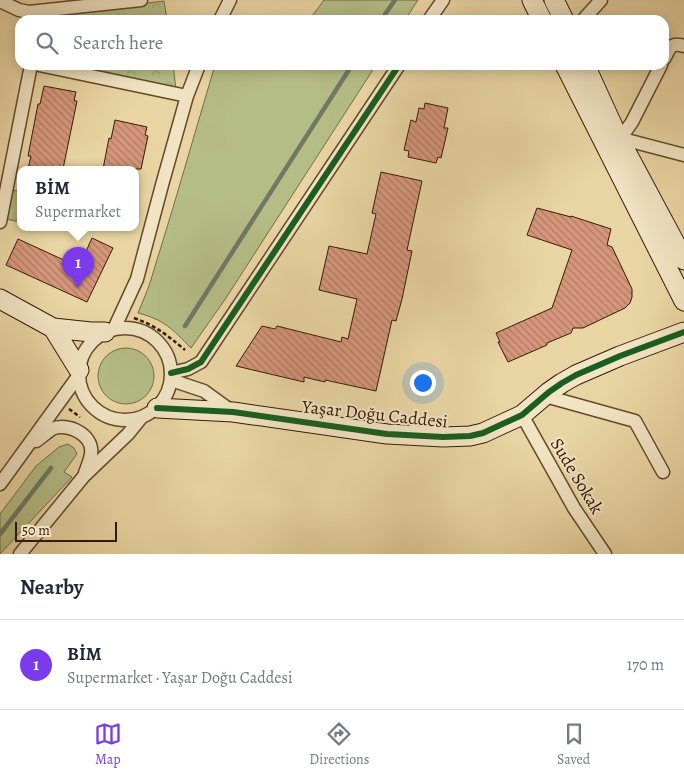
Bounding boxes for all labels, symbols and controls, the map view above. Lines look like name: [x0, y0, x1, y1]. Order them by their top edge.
search box: [15, 15, 669, 70]
icon: search: [33, 29, 61, 57]
text: Search here: [73, 30, 163, 56]
popup: [17, 166, 139, 231]
text: BİM: [35, 175, 70, 201]
text: Supermarket: [35, 201, 121, 223]
pin: 1: [62, 247, 94, 288]
your location: [410, 370, 436, 396]
street label: Yaşar Doğu Caddesi: [300, 394, 449, 434]
street label: Sude Sokak: [545, 434, 609, 518]
scale bar: [15, 519, 118, 542]
text: 50 m: [22, 521, 50, 540]
text: Nearby: [20, 573, 83, 601]
text: BİM: [67, 641, 102, 667]
text: 1: [33, 654, 39, 676]
text: 170 m: [627, 654, 664, 676]
text: Supermarket · Yaşar Doğu Caddesi: [67, 667, 292, 689]
tab: Map: [94, 720, 122, 769]
tab: Directions: [309, 720, 369, 769]
tab: Saved: [557, 720, 590, 769]

